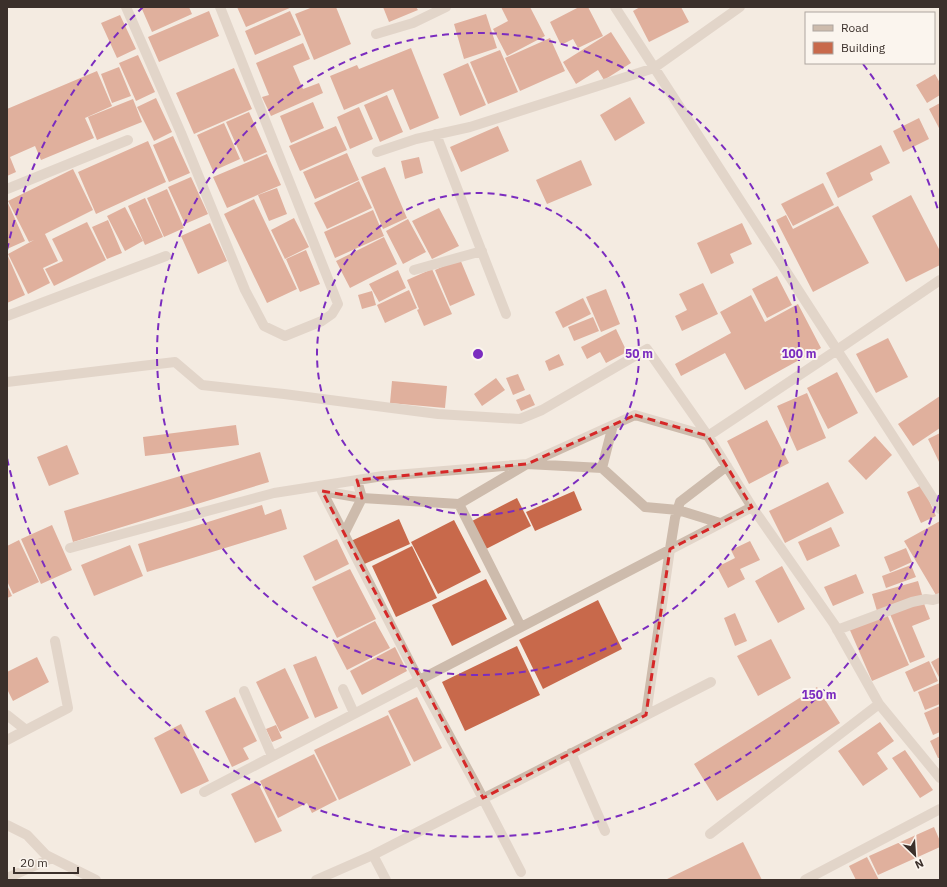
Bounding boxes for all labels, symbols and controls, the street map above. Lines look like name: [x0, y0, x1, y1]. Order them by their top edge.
legend: [805, 12, 935, 64]
text: Road: [841, 20, 869, 35]
text: Building: [841, 40, 886, 55]
text: 50 m: [625, 346, 653, 361]
text: 100 m: [781, 346, 817, 361]
centre of rings: [471, 347, 485, 361]
text: 150 m: [801, 687, 837, 702]
north arrow: [895, 835, 935, 875]
scale bar: [14, 849, 78, 875]
text: 20 m: [20, 855, 48, 870]
text: N: [913, 856, 926, 872]

